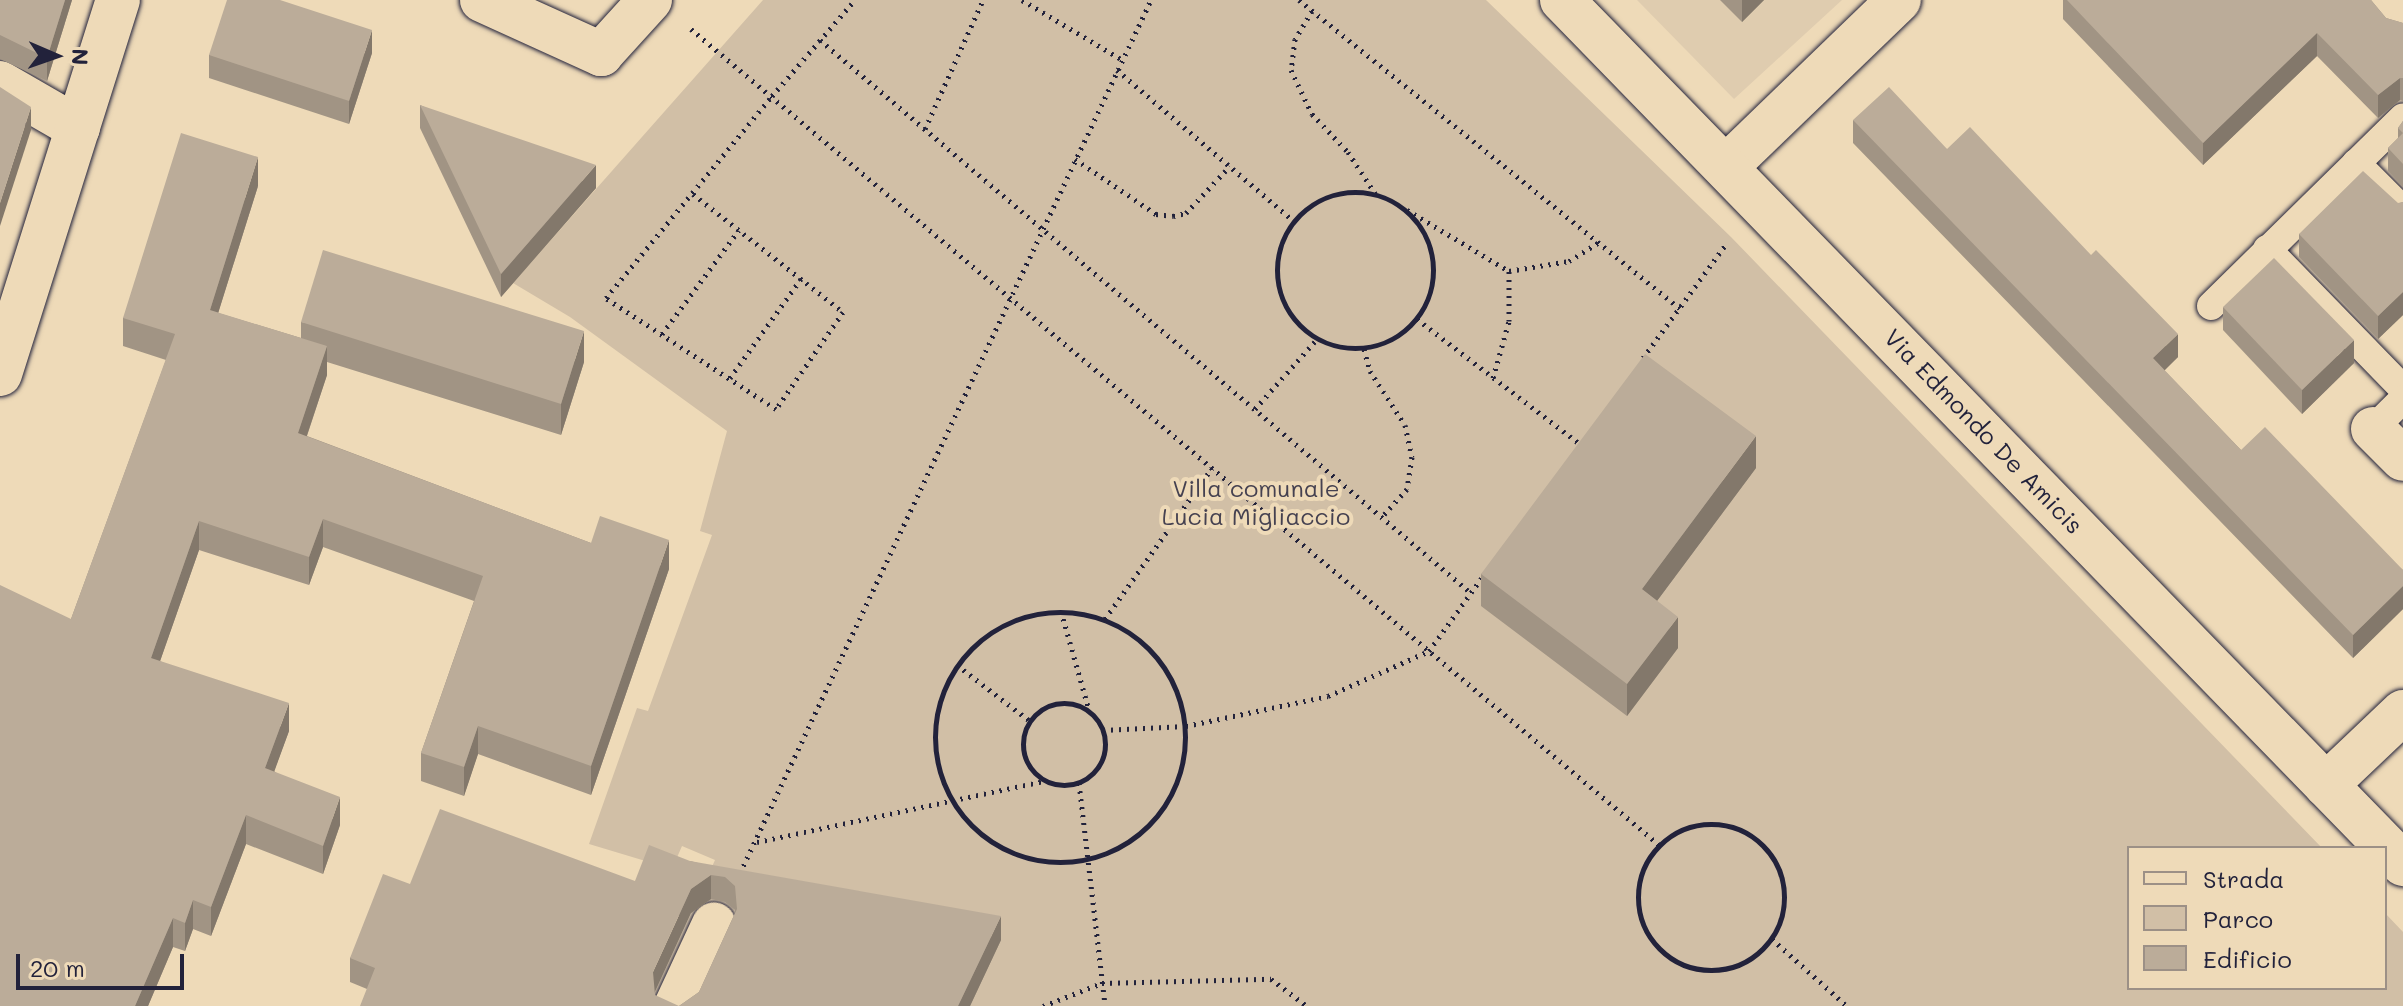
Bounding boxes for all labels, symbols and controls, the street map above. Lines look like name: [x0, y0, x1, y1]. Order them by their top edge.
north arrow: [16, 16, 96, 96]
text: N: [66, 48, 95, 66]
street label: Via Edmondo De Amicis: [1879, 323, 2089, 539]
park label: Villa comunale Lucia Migliaccio: [1162, 474, 1350, 530]
legend: [2127, 846, 2387, 990]
text: Strada: [2203, 863, 2284, 894]
text: Parco: [2203, 903, 2273, 934]
scale bar: [20, 938, 188, 988]
text: Edificio: [2203, 943, 2292, 974]
text: 20 m: [30, 952, 85, 983]

